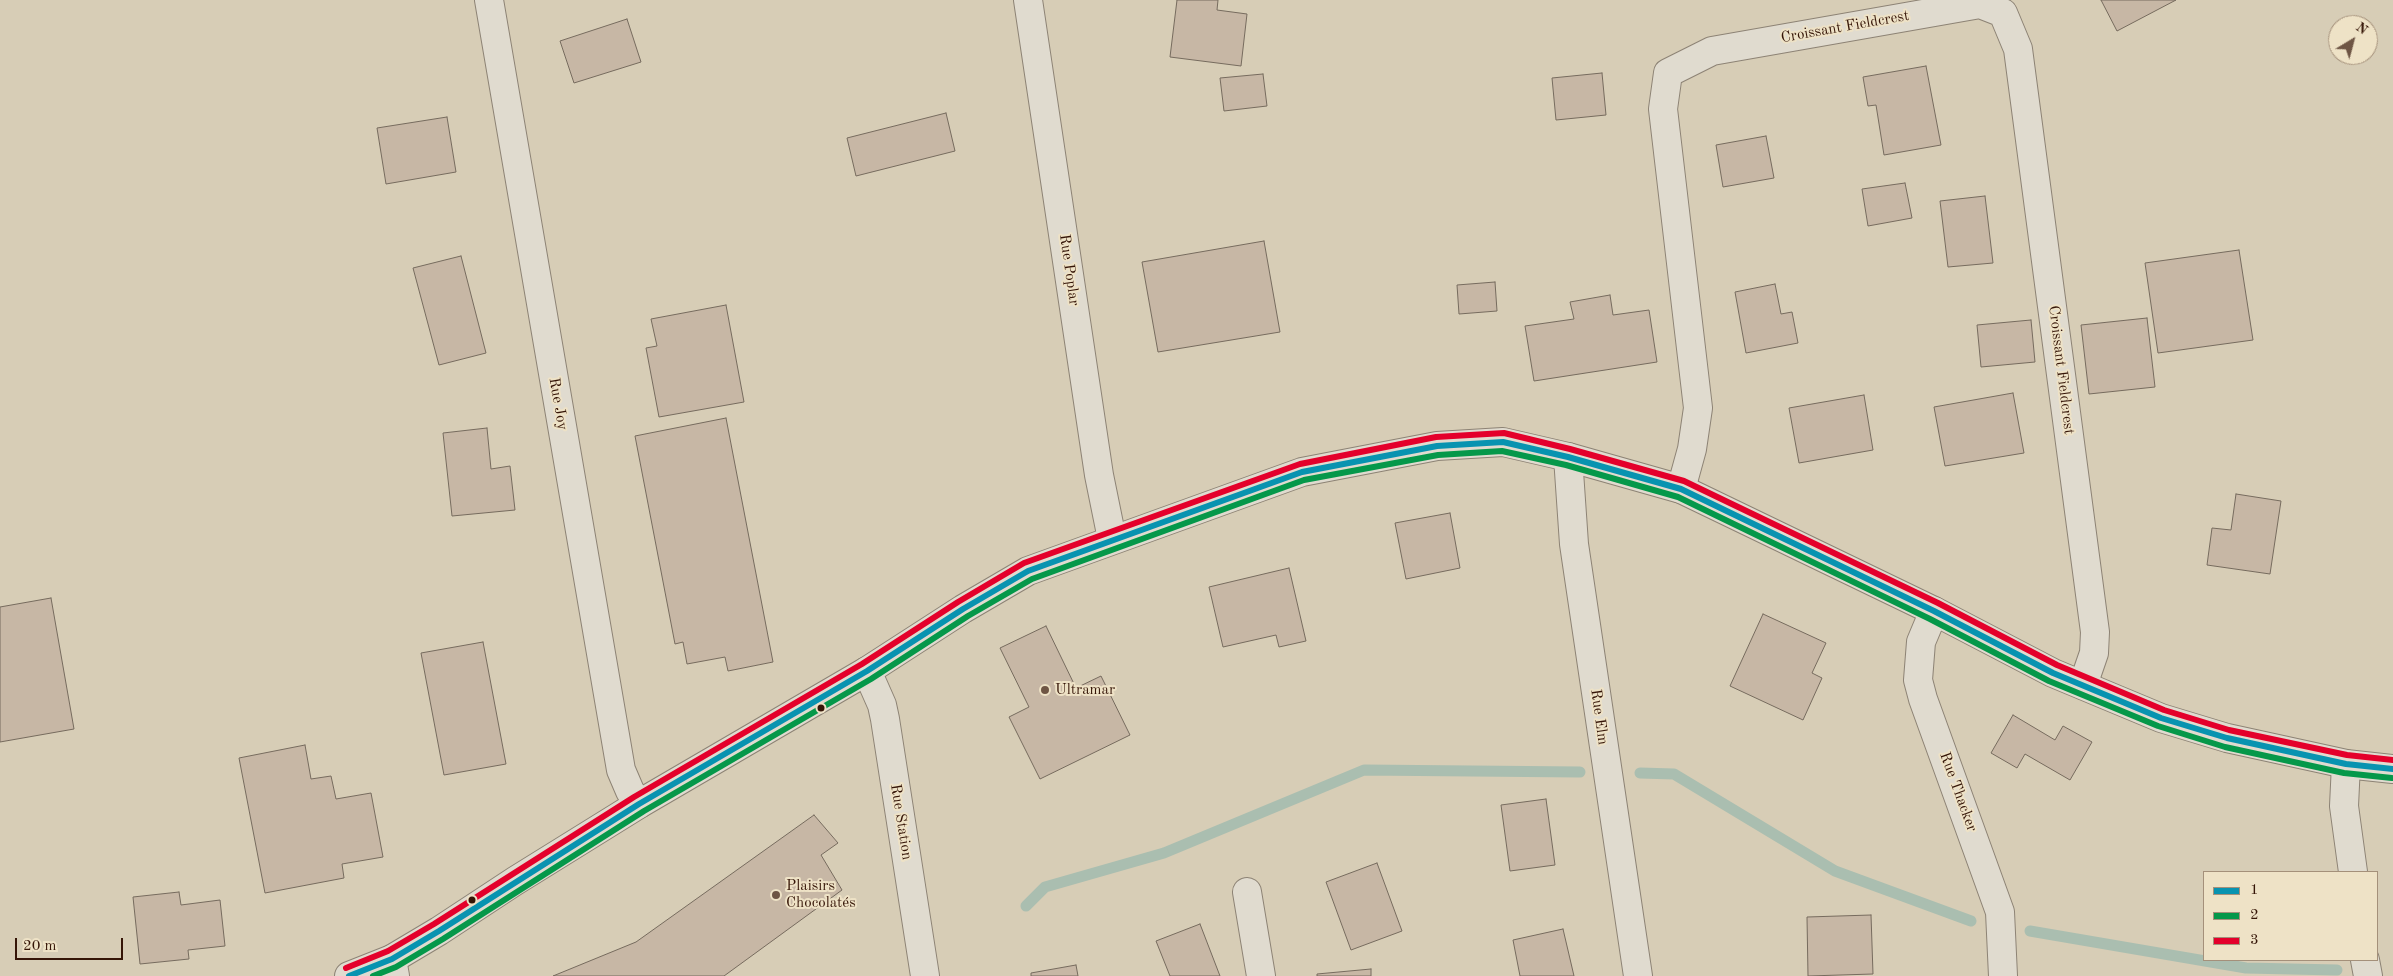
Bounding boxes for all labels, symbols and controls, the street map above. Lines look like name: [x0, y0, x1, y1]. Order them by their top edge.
street label: Croissant Fieldcrest: [1779, 7, 1911, 47]
north arrow: [2328, 15, 2378, 65]
text: N: [2353, 20, 2370, 38]
street label: Rue Poplar: [1055, 233, 1083, 307]
street label: Croissant Fieldcrest: [2044, 304, 2078, 436]
street label: Rue Joy: [545, 376, 571, 432]
place label: Ultramar: [1055, 681, 1115, 699]
marker: Ultramar: [1039, 684, 1051, 696]
street label: Rue Elm: [1586, 688, 1612, 746]
unlabelled marker: [816, 703, 826, 713]
street label: Rue Thacker: [1935, 750, 1981, 834]
street label: Rue Station: [886, 783, 916, 861]
legend: [2203, 871, 2378, 961]
place label: Plaisirs Chocolatés: [786, 877, 856, 912]
text: 1: [2250, 883, 2259, 898]
marker: Plaisirs Chocolatés: [770, 889, 782, 901]
unlabelled marker: [467, 895, 477, 905]
text: 2: [2250, 908, 2259, 923]
scale bar: [18, 928, 125, 960]
text: 3: [2250, 933, 2259, 948]
text: 20 m: [23, 939, 57, 954]

